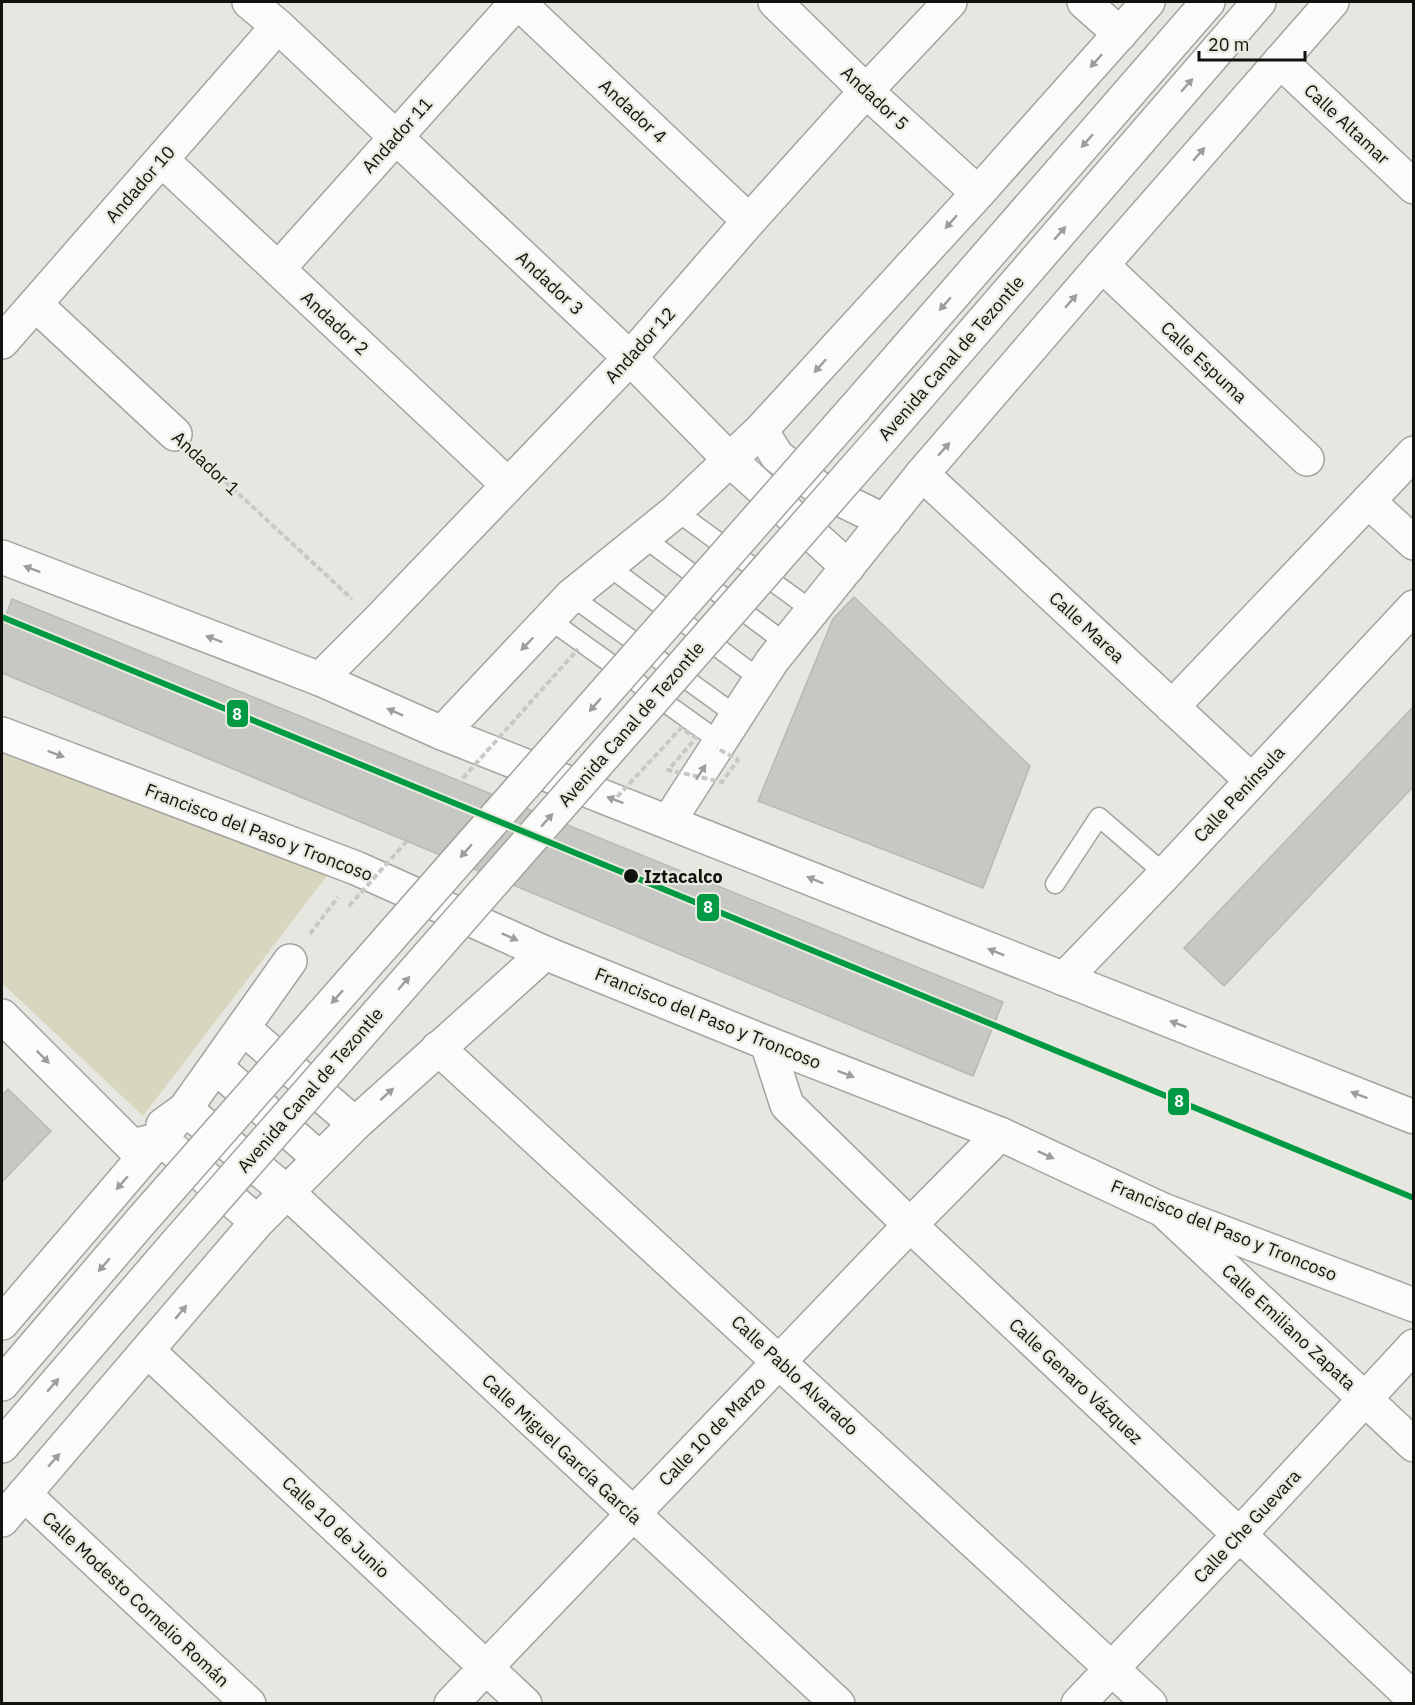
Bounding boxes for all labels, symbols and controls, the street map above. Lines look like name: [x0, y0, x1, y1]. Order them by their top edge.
scale bar: [1199, 24, 1306, 62]
text: 20 m: [1208, 33, 1250, 56]
one-way arrow: [1090, 53, 1103, 68]
street label: Andador 5: [836, 61, 914, 135]
street label: Andador 4: [594, 74, 672, 148]
one-way arrow: [1180, 78, 1193, 93]
street label: Calle Altamar: [1299, 78, 1395, 170]
street label: Andador 11: [357, 92, 437, 178]
one-way arrow: [1081, 133, 1094, 148]
street label: Andador 10: [100, 141, 180, 227]
one-way arrow: [1192, 147, 1205, 162]
one-way arrow: [945, 214, 958, 229]
one-way arrow: [1053, 225, 1066, 241]
street label: Andador 3: [511, 246, 589, 320]
street label: Avenida Canal de Tezontle: [873, 271, 1029, 445]
street label: Andador 2: [296, 286, 374, 360]
one-way arrow: [1064, 294, 1077, 309]
one-way arrow: [939, 296, 952, 311]
street label: Andador 12: [600, 302, 680, 388]
street label: Calle Espuma: [1156, 316, 1252, 408]
one-way arrow: [813, 358, 827, 373]
street label: Andador 1: [167, 426, 245, 500]
one-way arrow: [937, 442, 950, 457]
one-way arrow: [23, 564, 41, 573]
street label: Calle Marea: [1044, 586, 1130, 668]
one-way arrow: [205, 633, 223, 643]
one-way arrow: [520, 637, 534, 651]
street label: Avenida Canal de Tezontle: [553, 637, 709, 811]
one-way arrow: [588, 697, 602, 712]
line badge: 8: [226, 699, 249, 728]
text: 8: [232, 704, 242, 724]
one-way arrow: [385, 707, 403, 717]
street label: Calle Península: [1188, 741, 1290, 847]
one-way arrow: [47, 750, 65, 760]
one-way arrow: [695, 764, 706, 780]
street label: Francisco del Paso y Troncoso: [142, 778, 376, 886]
one-way arrow: [605, 795, 623, 805]
one-way arrow: [540, 813, 553, 828]
one-way arrow: [460, 843, 473, 858]
place label: Iztacalco: [644, 865, 723, 888]
marker: Iztacalco: [622, 867, 640, 885]
one-way arrow: [806, 875, 824, 884]
line badge: 8: [696, 893, 720, 922]
text: 8: [703, 897, 713, 917]
one-way arrow: [501, 932, 519, 942]
one-way arrow: [987, 947, 1005, 957]
street label: Francisco del Paso y Troncoso: [592, 962, 824, 1074]
one-way arrow: [397, 975, 411, 990]
one-way arrow: [330, 990, 344, 1005]
street label: Avenida Canal de Tezontle: [232, 1003, 388, 1177]
one-way arrow: [1168, 1019, 1186, 1029]
one-way arrow: [36, 1050, 50, 1065]
one-way arrow: [837, 1070, 855, 1079]
line badge: 8: [1167, 1087, 1190, 1116]
one-way arrow: [379, 1088, 394, 1101]
one-way arrow: [1350, 1090, 1368, 1099]
text: 8: [1174, 1091, 1184, 1111]
one-way arrow: [1037, 1151, 1054, 1160]
street label: Francisco del Paso y Troncoso: [1108, 1174, 1340, 1286]
one-way arrow: [115, 1176, 129, 1191]
one-way arrow: [97, 1257, 110, 1273]
street label: Calle Emiliano Zapata: [1217, 1259, 1361, 1395]
one-way arrow: [174, 1305, 187, 1320]
street label: Calle Pablo Alvarado: [727, 1310, 863, 1440]
street label: Calle Genaro Vázquez: [1004, 1313, 1148, 1449]
street label: Calle Miguel García García: [477, 1369, 647, 1529]
street label: Calle 10 de Marzo: [654, 1371, 770, 1491]
one-way arrow: [47, 1377, 60, 1393]
one-way arrow: [47, 1453, 60, 1468]
street label: Calle Che Guevara: [1188, 1464, 1306, 1588]
street label: Calle 10 de Junio: [277, 1471, 395, 1583]
street label: Calle Modesto Cornelio Román: [38, 1506, 234, 1692]

